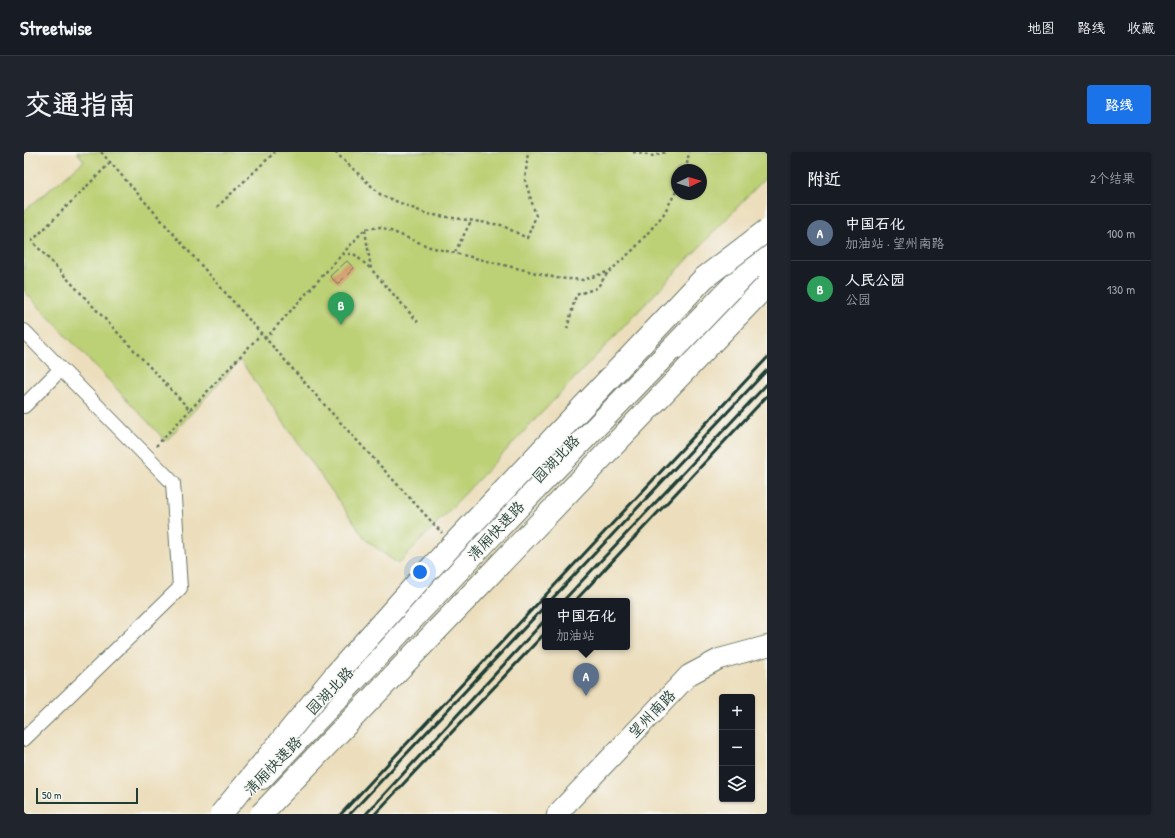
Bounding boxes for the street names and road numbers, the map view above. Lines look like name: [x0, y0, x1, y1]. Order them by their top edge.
street label: 园湖北路: [527, 430, 584, 488]
street label: 清厢快速路: [462, 496, 529, 565]
street label: 园湖北路: [301, 662, 358, 720]
street label: 望州南路: [623, 685, 680, 743]
street label: 清厢快速路: [239, 731, 306, 800]

